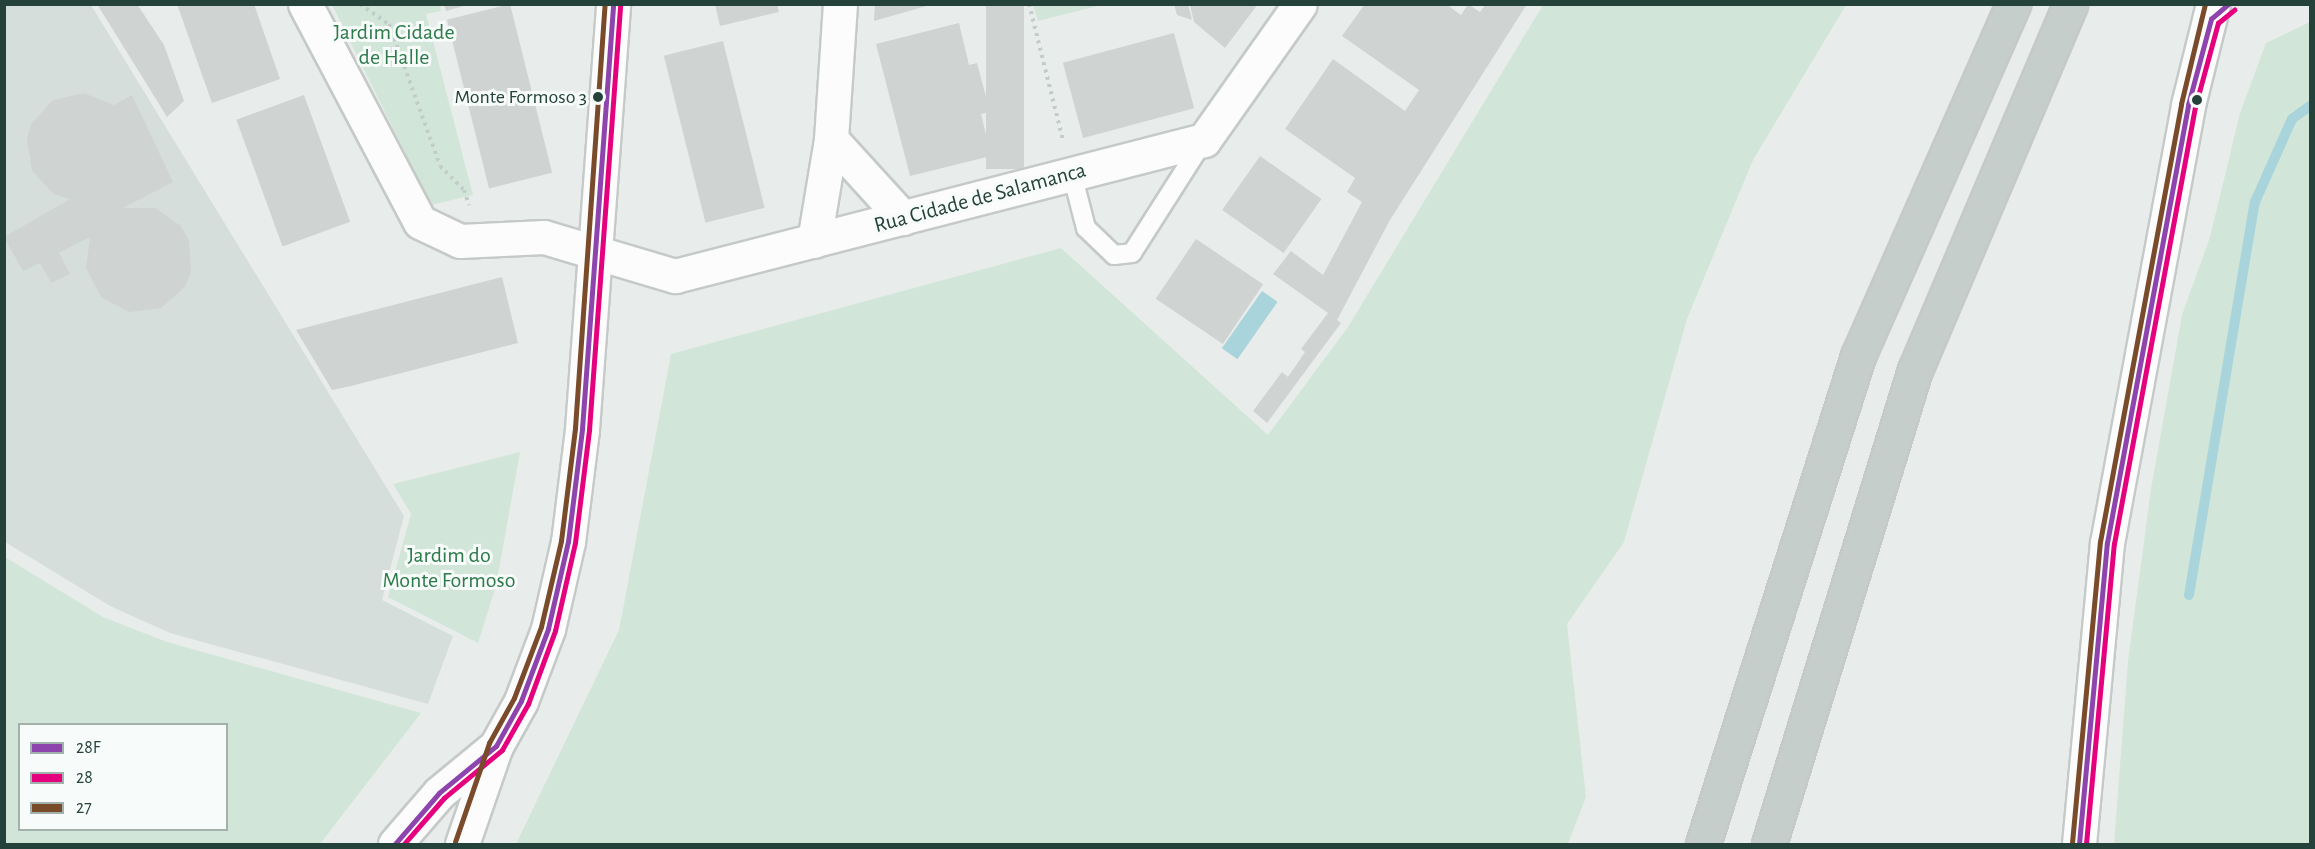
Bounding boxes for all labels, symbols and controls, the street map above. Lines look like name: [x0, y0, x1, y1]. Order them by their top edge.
park label: Jardim Cidade de Halle: [333, 19, 455, 70]
place label: Monte Formoso 3: [454, 85, 587, 109]
marker: Monte Formoso 3: [592, 91, 604, 103]
unlabelled marker: [2191, 94, 2203, 106]
street label: Rua Cidade de Salamanca: [871, 157, 1089, 239]
park label: Jardim do Monte Formoso: [382, 542, 516, 594]
legend: [18, 723, 228, 831]
text: 28F: [76, 739, 101, 757]
text: 28: [76, 769, 93, 787]
text: 27: [76, 799, 92, 817]

